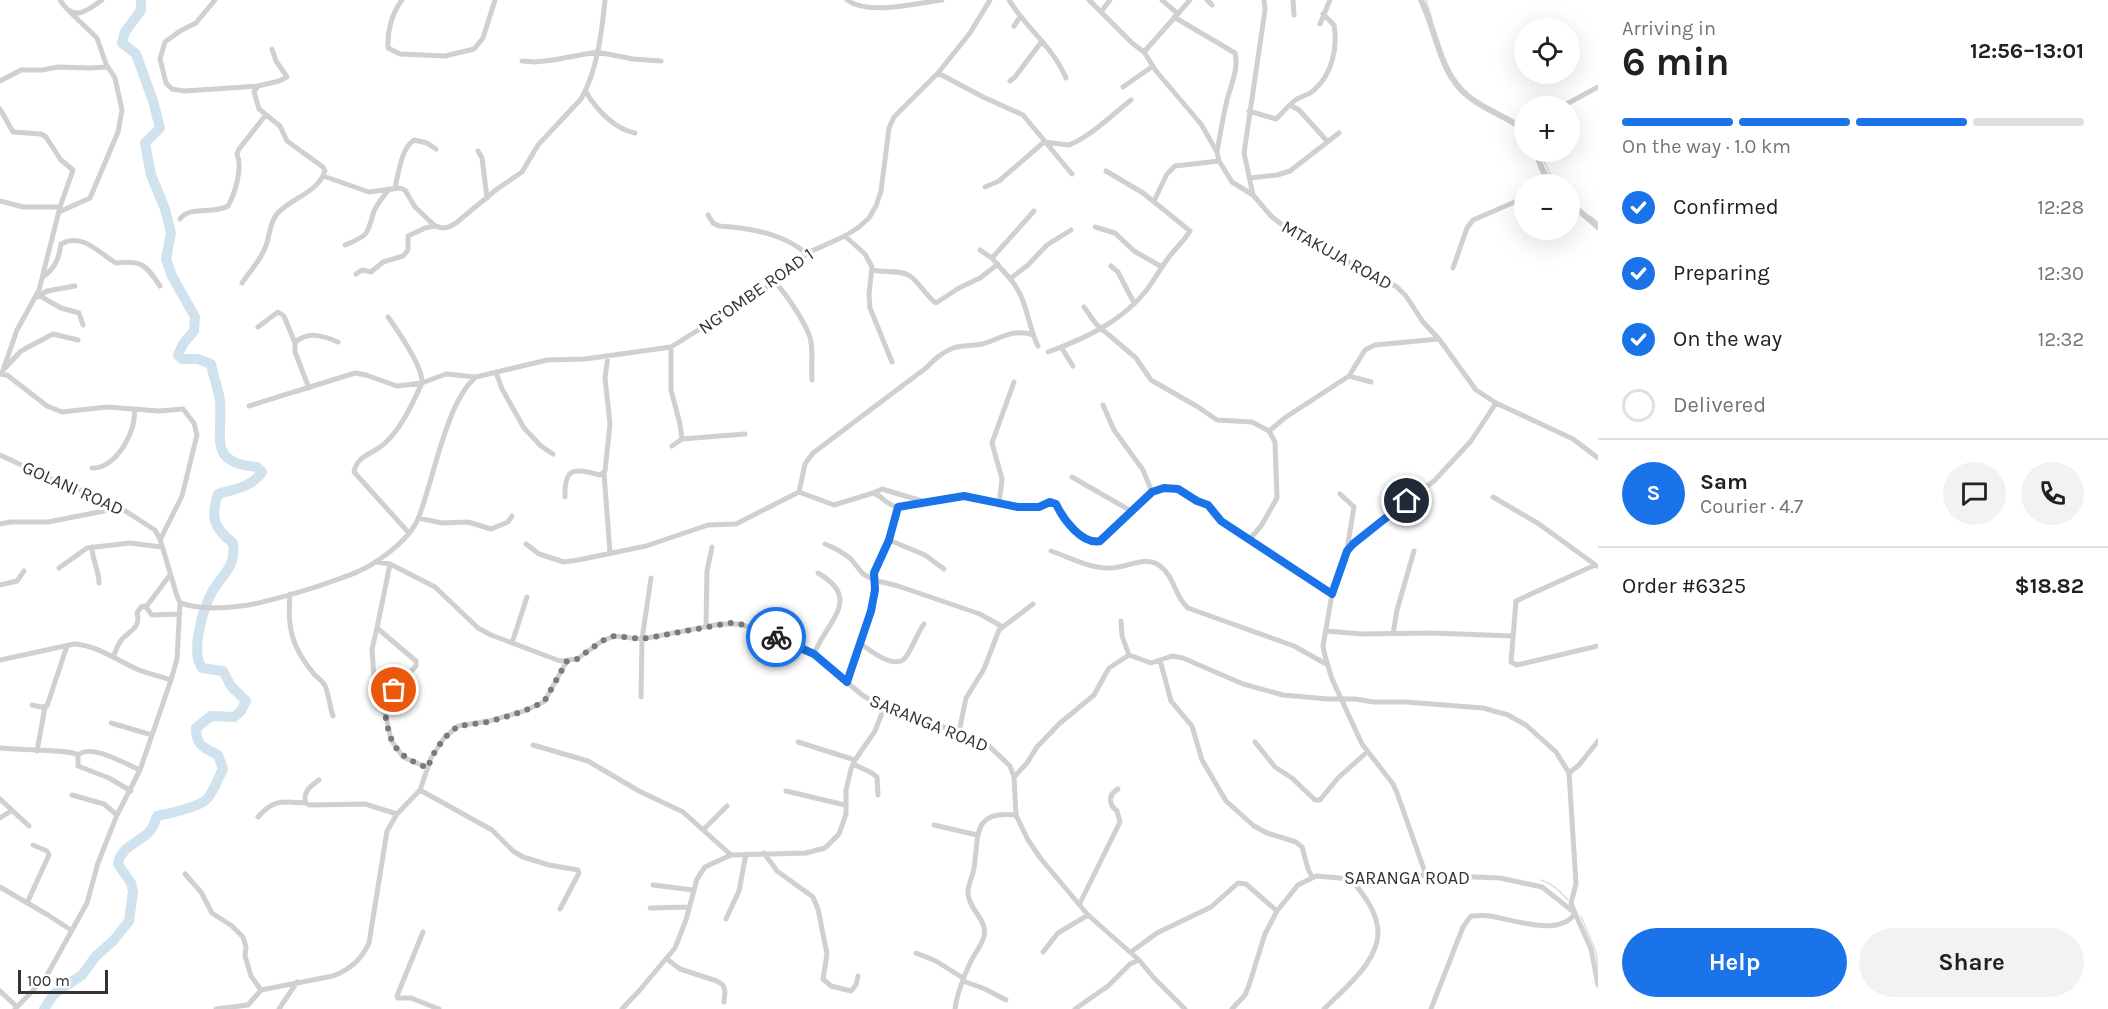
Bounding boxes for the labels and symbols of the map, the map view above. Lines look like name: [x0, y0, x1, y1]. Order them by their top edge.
street label: MTAKUJA ROAD: [1278, 215, 1396, 295]
street label: NG’OMBE ROAD 1: [694, 243, 818, 339]
street label: GOLANI ROAD: [19, 456, 127, 520]
pin: [1381, 475, 1432, 526]
courier: [746, 607, 806, 667]
pin: [368, 664, 419, 715]
street label: SARANGA ROAD: [866, 689, 992, 757]
street label: SARANGA ROAD: [1344, 867, 1470, 889]
scale bar: [18, 967, 108, 994]

